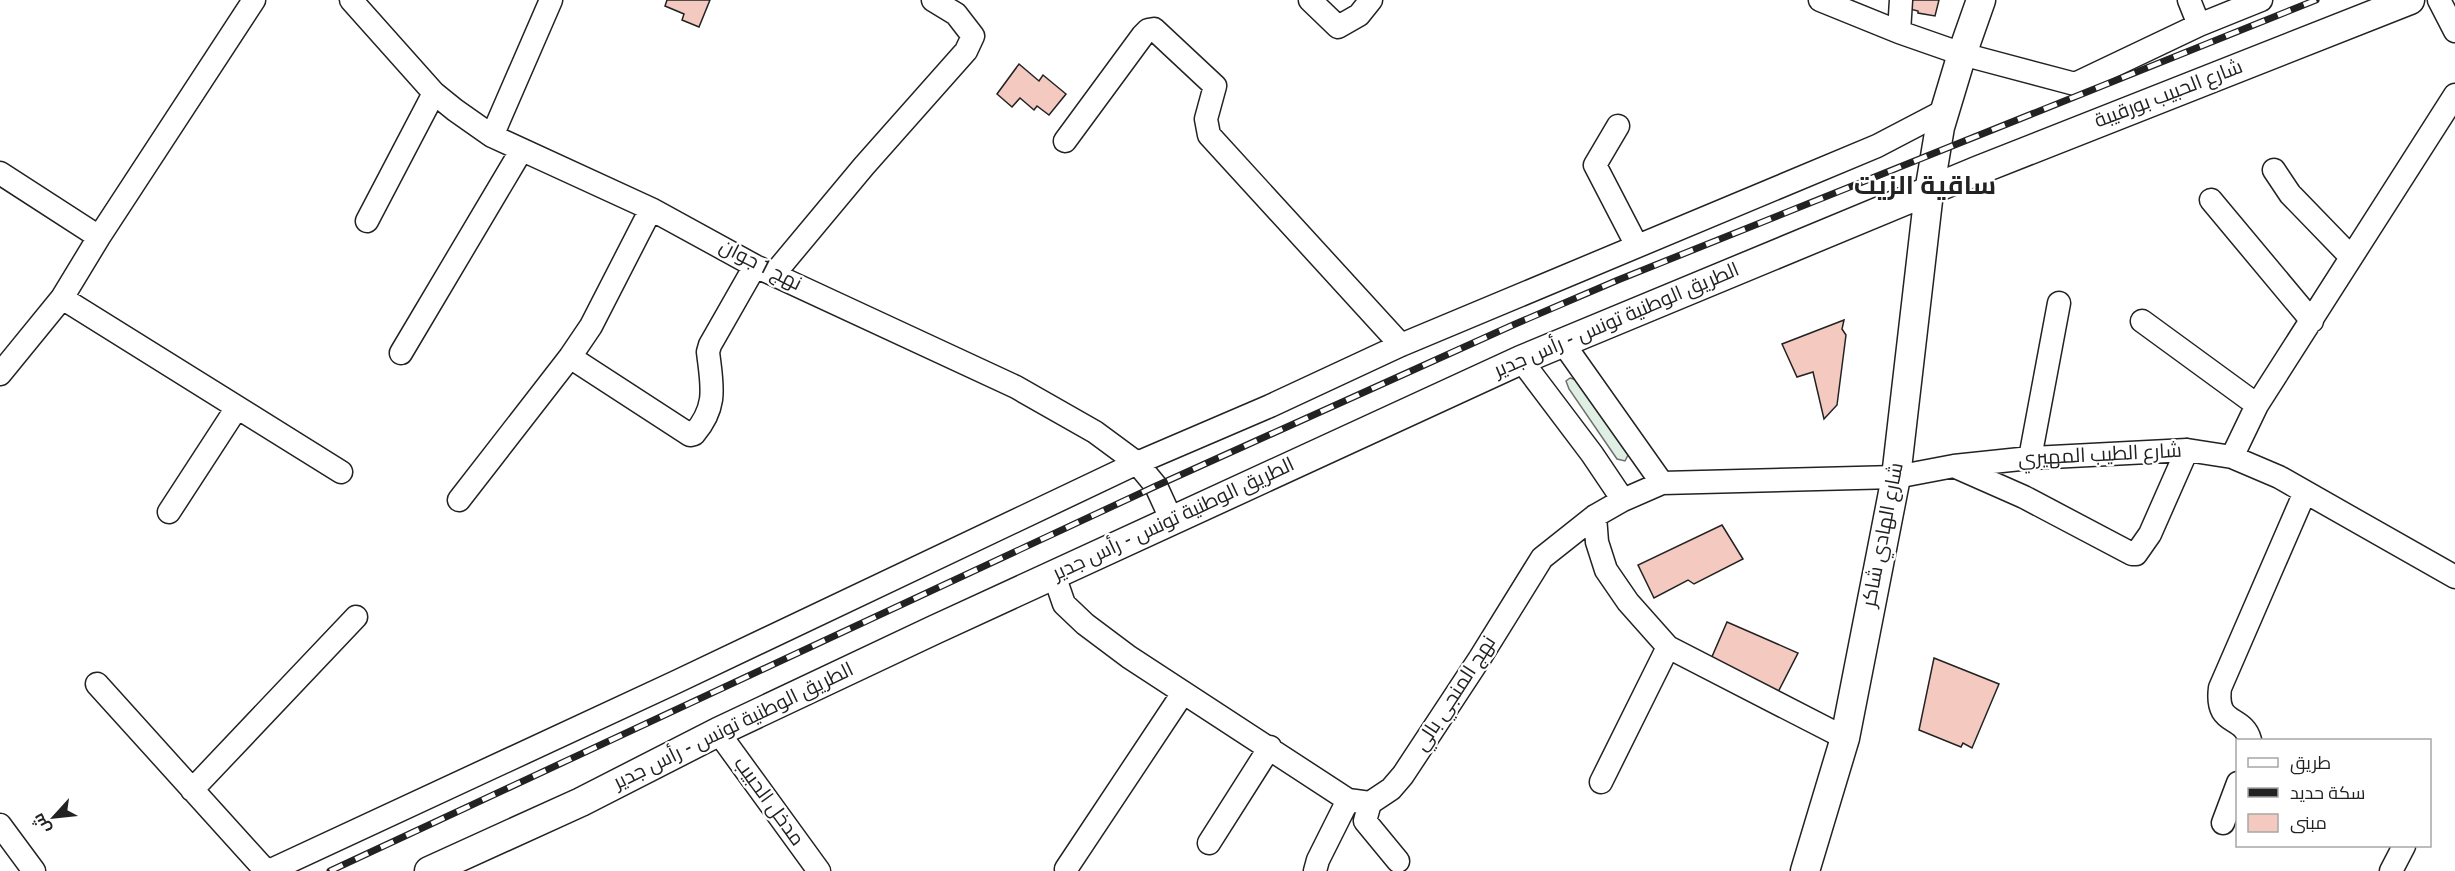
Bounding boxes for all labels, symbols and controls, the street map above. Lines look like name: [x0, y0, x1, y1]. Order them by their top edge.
street label: شارع الحبيب بورقيبة: [2091, 55, 2247, 135]
district label: ساقية الزيت: [1854, 171, 1996, 204]
street label: نهج 1 جوان: [714, 234, 806, 298]
street label: الطريق الوطنية تونس - رأس جدير: [1489, 257, 1744, 385]
street label: شارع الطيب المهيري: [2018, 439, 2182, 474]
street label: الطريق الوطنية تونس - رأس جدير: [1048, 452, 1299, 588]
street label: شارع الهادي شاكر: [1857, 461, 1912, 611]
street label: نهج المنجي بالي: [1409, 632, 1504, 757]
street label: الطريق الوطنية تونس - رأس جدير: [608, 657, 858, 797]
legend: [2236, 739, 2431, 847]
street label: مدخل الحبيب: [727, 752, 809, 852]
text: طريق: [2290, 753, 2331, 776]
text: سكة حديد: [2290, 783, 2365, 806]
north arrow: [24, 787, 84, 847]
text: ش: [29, 809, 56, 837]
text: مبنى: [2290, 813, 2327, 836]

